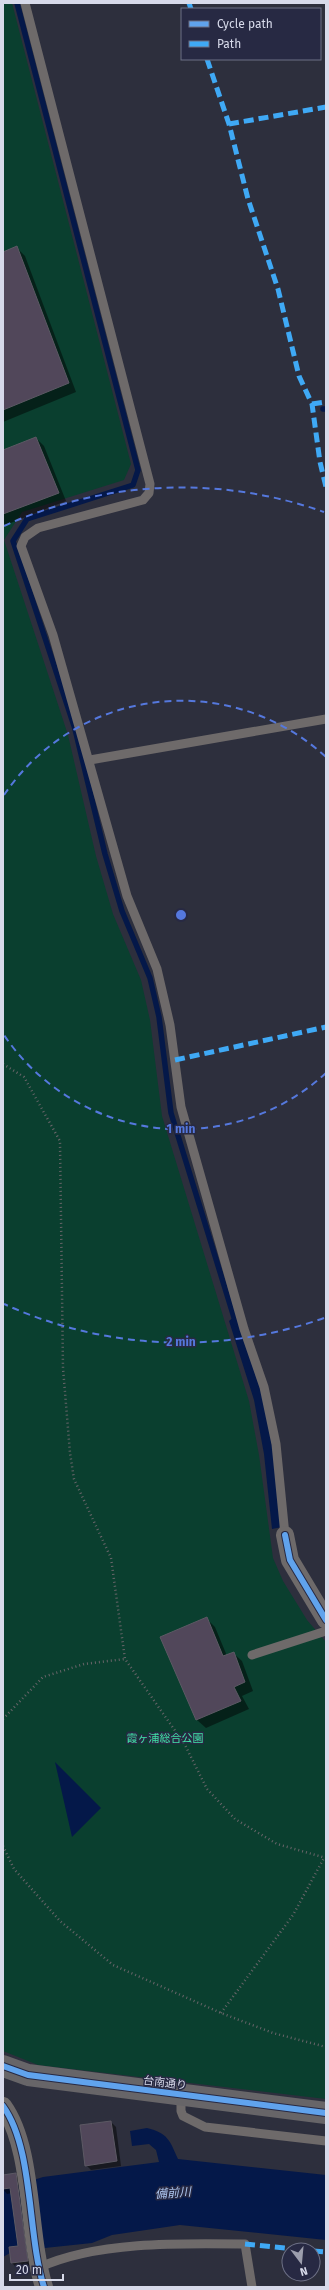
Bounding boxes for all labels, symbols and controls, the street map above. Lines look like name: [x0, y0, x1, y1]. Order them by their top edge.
legend: [181, 8, 321, 60]
text: Cycle path: [217, 17, 273, 31]
text: Path: [217, 37, 241, 51]
centre of rings: [174, 908, 188, 922]
text: 1 min: [167, 1122, 195, 1136]
text: 2 min: [166, 1335, 196, 1349]
park label: 霞ヶ浦総合公園: [127, 1732, 204, 1745]
street label: 台南通り: [142, 2074, 188, 2092]
water label: 備前川: [155, 2185, 193, 2201]
north arrow: [281, 2242, 321, 2282]
scale bar: [10, 2256, 63, 2282]
text: 20 m: [16, 2263, 42, 2277]
text: N: [298, 2264, 309, 2278]

